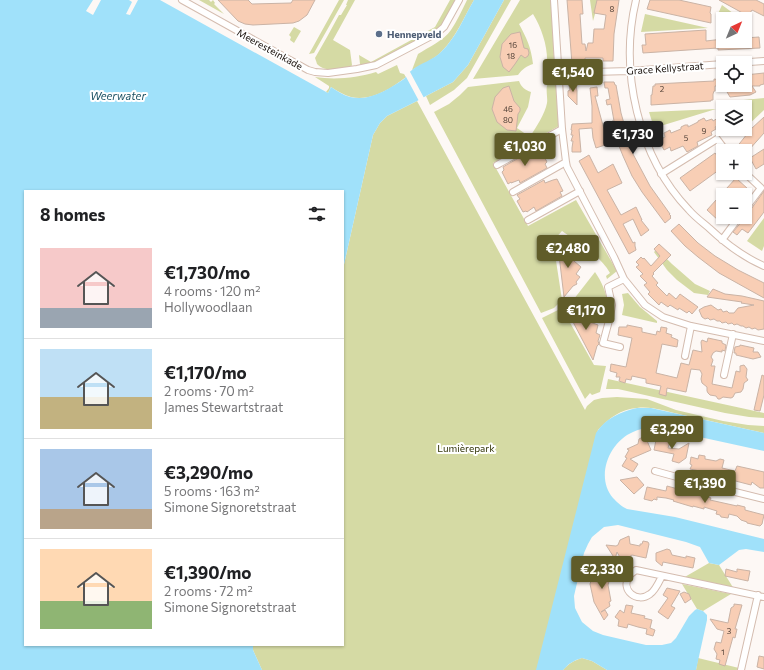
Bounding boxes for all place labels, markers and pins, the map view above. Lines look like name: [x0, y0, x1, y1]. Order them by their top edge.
place label: Hennepveld: [387, 28, 442, 40]
marker: Hennepveld: [374, 29, 384, 39]
pin: €1,540: [540, 59, 606, 93]
pin: €1,730: [600, 121, 666, 155]
pin: €1,030: [492, 133, 558, 167]
pin: €2,480: [535, 235, 601, 269]
pin: €1,170: [553, 297, 619, 331]
pin: €3,290: [639, 416, 705, 450]
pin: €1,390: [672, 470, 738, 504]
pin: €2,330: [569, 556, 635, 590]

